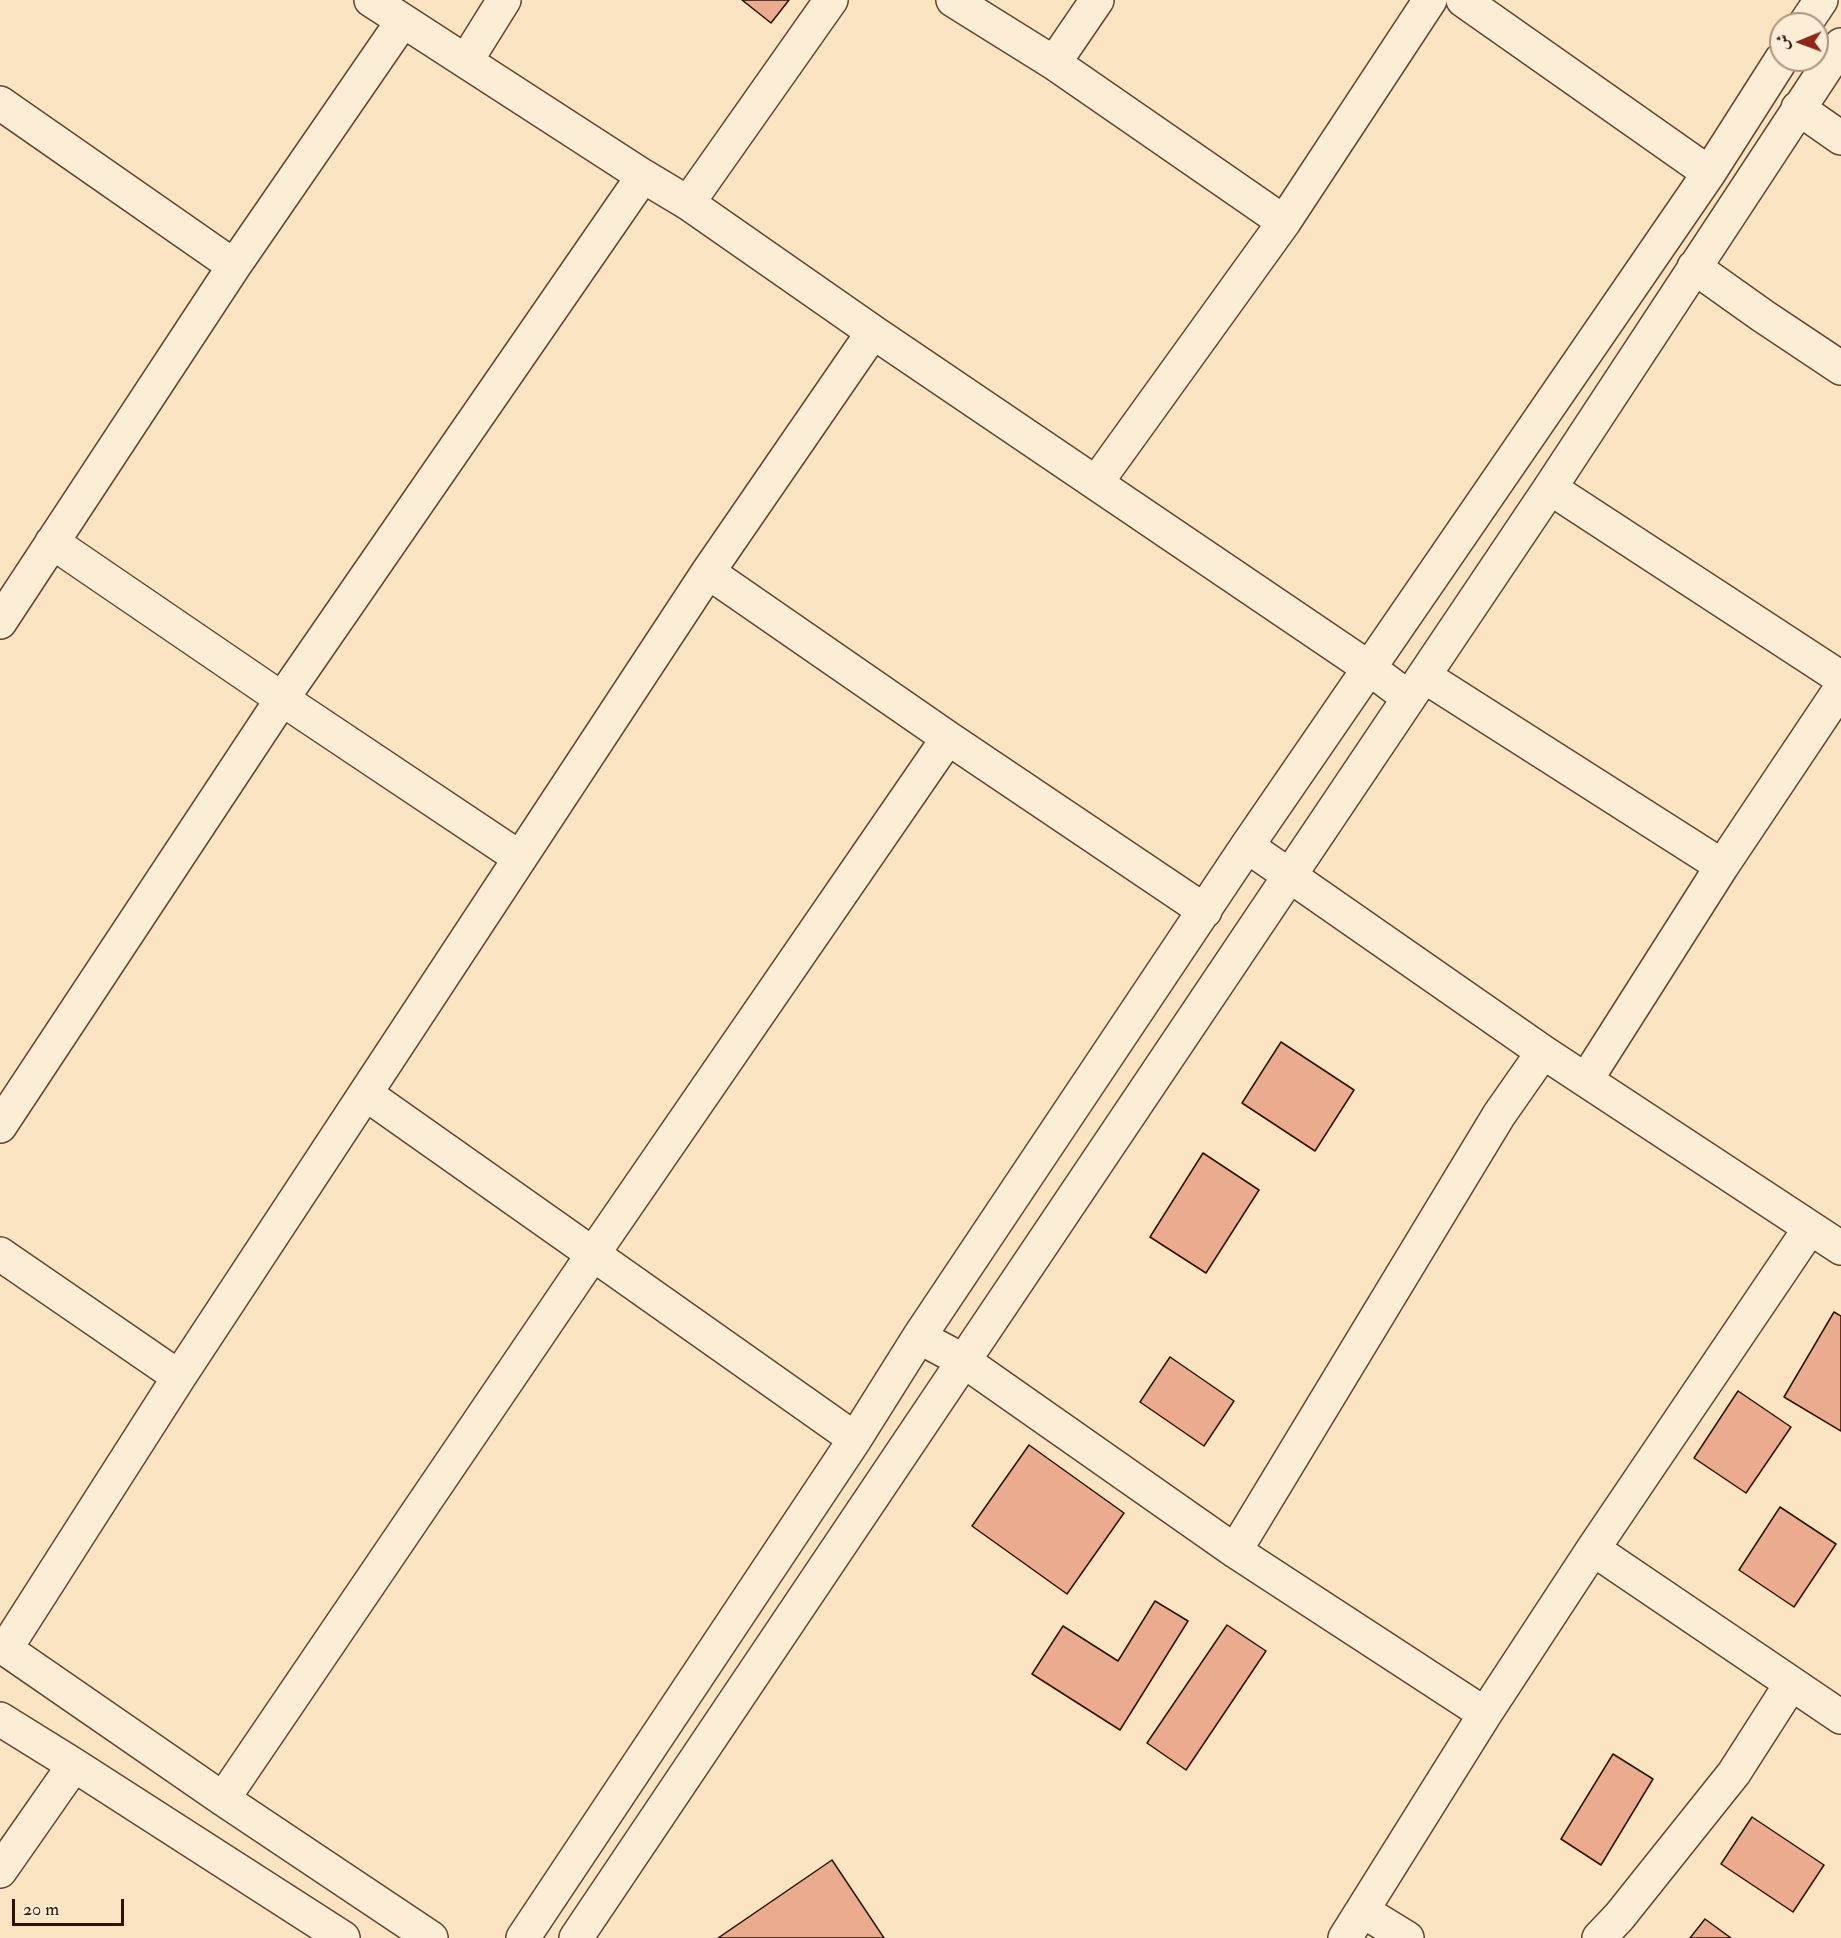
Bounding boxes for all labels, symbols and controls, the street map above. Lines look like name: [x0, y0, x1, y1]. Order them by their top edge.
north arrow: [1769, 12, 1829, 72]
text: ش: [1773, 34, 1793, 50]
scale bar: [15, 1887, 128, 1925]
text: 20 m: [23, 1898, 59, 1921]

